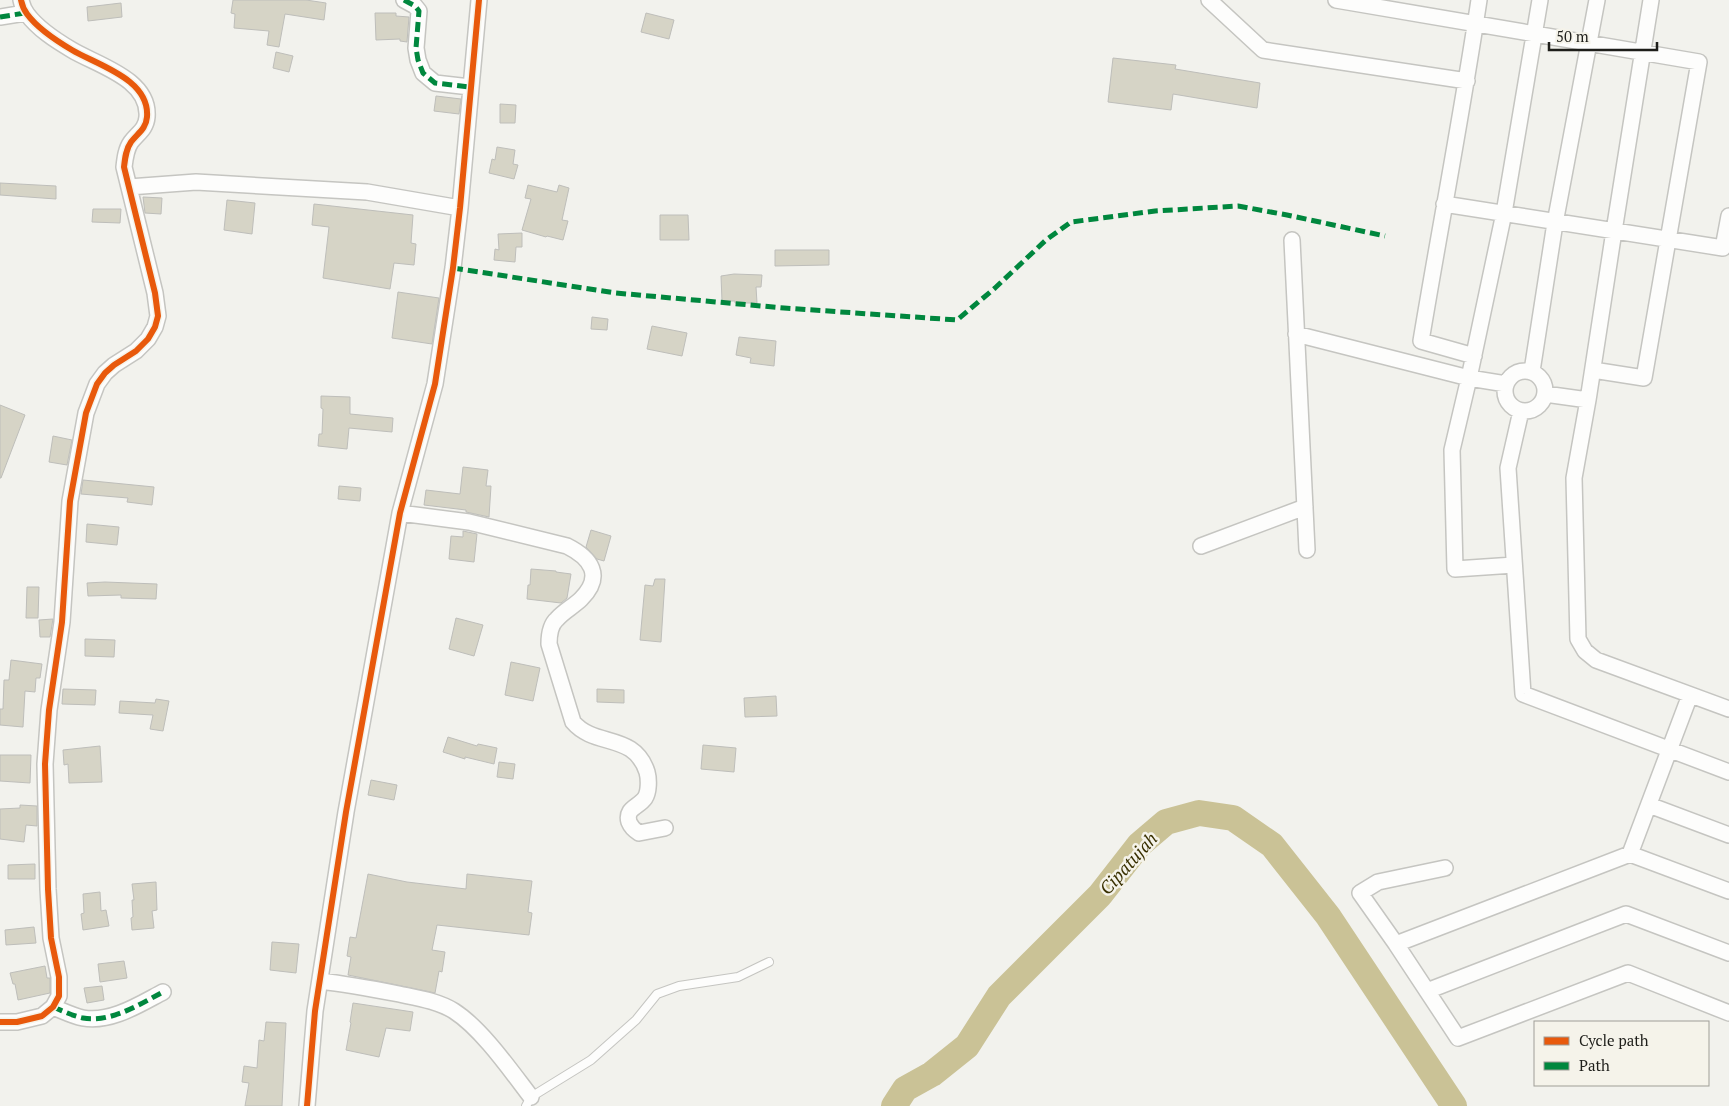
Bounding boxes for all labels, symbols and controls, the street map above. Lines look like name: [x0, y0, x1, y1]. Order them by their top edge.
scale bar: [1549, 20, 1656, 52]
text: 50 m: [1556, 26, 1589, 46]
water label: Cipatujah: [1094, 827, 1162, 899]
legend: [1534, 1021, 1709, 1086]
text: Cycle path: [1579, 1030, 1649, 1050]
text: Path: [1579, 1055, 1610, 1075]

